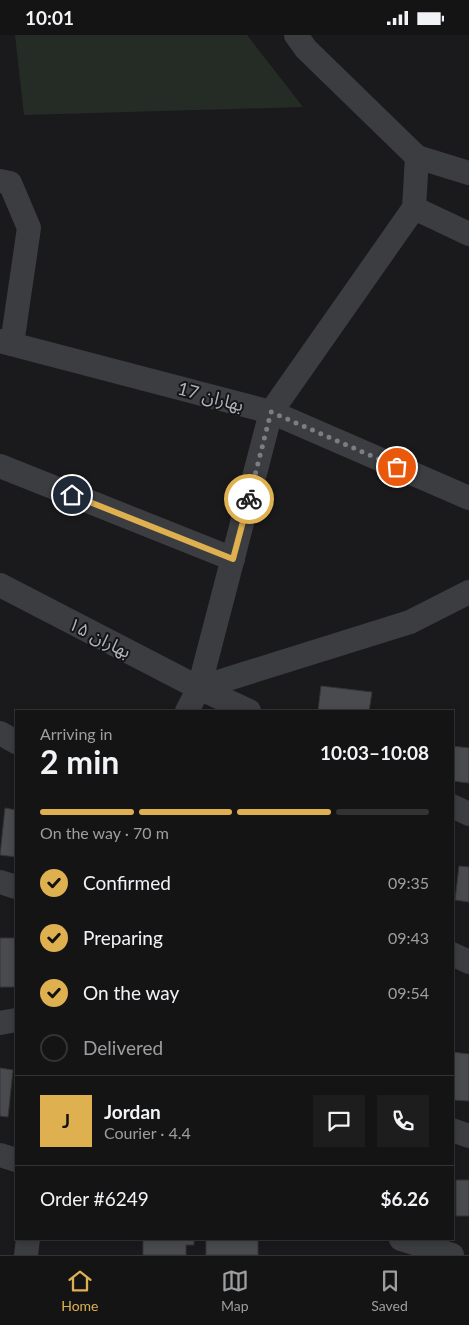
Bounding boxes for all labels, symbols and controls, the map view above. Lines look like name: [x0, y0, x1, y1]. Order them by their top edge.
text: 10:01: [25, 6, 74, 29]
street label: بهاران 17: [175, 377, 246, 416]
pin: [376, 446, 418, 488]
icon: bag: [383, 453, 411, 481]
pin: [51, 474, 93, 516]
courier: [224, 474, 274, 524]
icon: home: [58, 481, 86, 509]
icon: bike: [235, 485, 263, 513]
street label: بهاران ۱۵: [65, 612, 135, 663]
text: Arriving in: [40, 724, 113, 743]
text: 10:03–10:08: [320, 741, 429, 764]
text: 2 min: [40, 742, 119, 781]
text: On the way · 70 m: [40, 823, 169, 842]
icon: check: [40, 869, 68, 897]
text: Confirmed: [83, 871, 171, 894]
text: 09:35: [388, 873, 429, 892]
icon: check: [40, 924, 68, 952]
text: Preparing: [83, 926, 163, 949]
text: 09:43: [388, 928, 429, 947]
icon: check: [40, 979, 68, 1007]
text: On the way: [83, 981, 179, 1004]
text: 09:54: [388, 983, 429, 1002]
text: Delivered: [83, 1036, 163, 1059]
button: chat: [313, 1095, 365, 1147]
button: phone: [377, 1095, 429, 1147]
text: Jordan: [104, 1100, 161, 1123]
text: J: [62, 1109, 70, 1132]
text: Courier · 4.4: [104, 1123, 191, 1142]
text: Order #6249: [40, 1187, 149, 1210]
text: $6.26: [380, 1187, 429, 1210]
tab: Home: [61, 1267, 99, 1314]
tab: Map: [221, 1267, 249, 1314]
tab: Saved: [371, 1267, 408, 1314]

